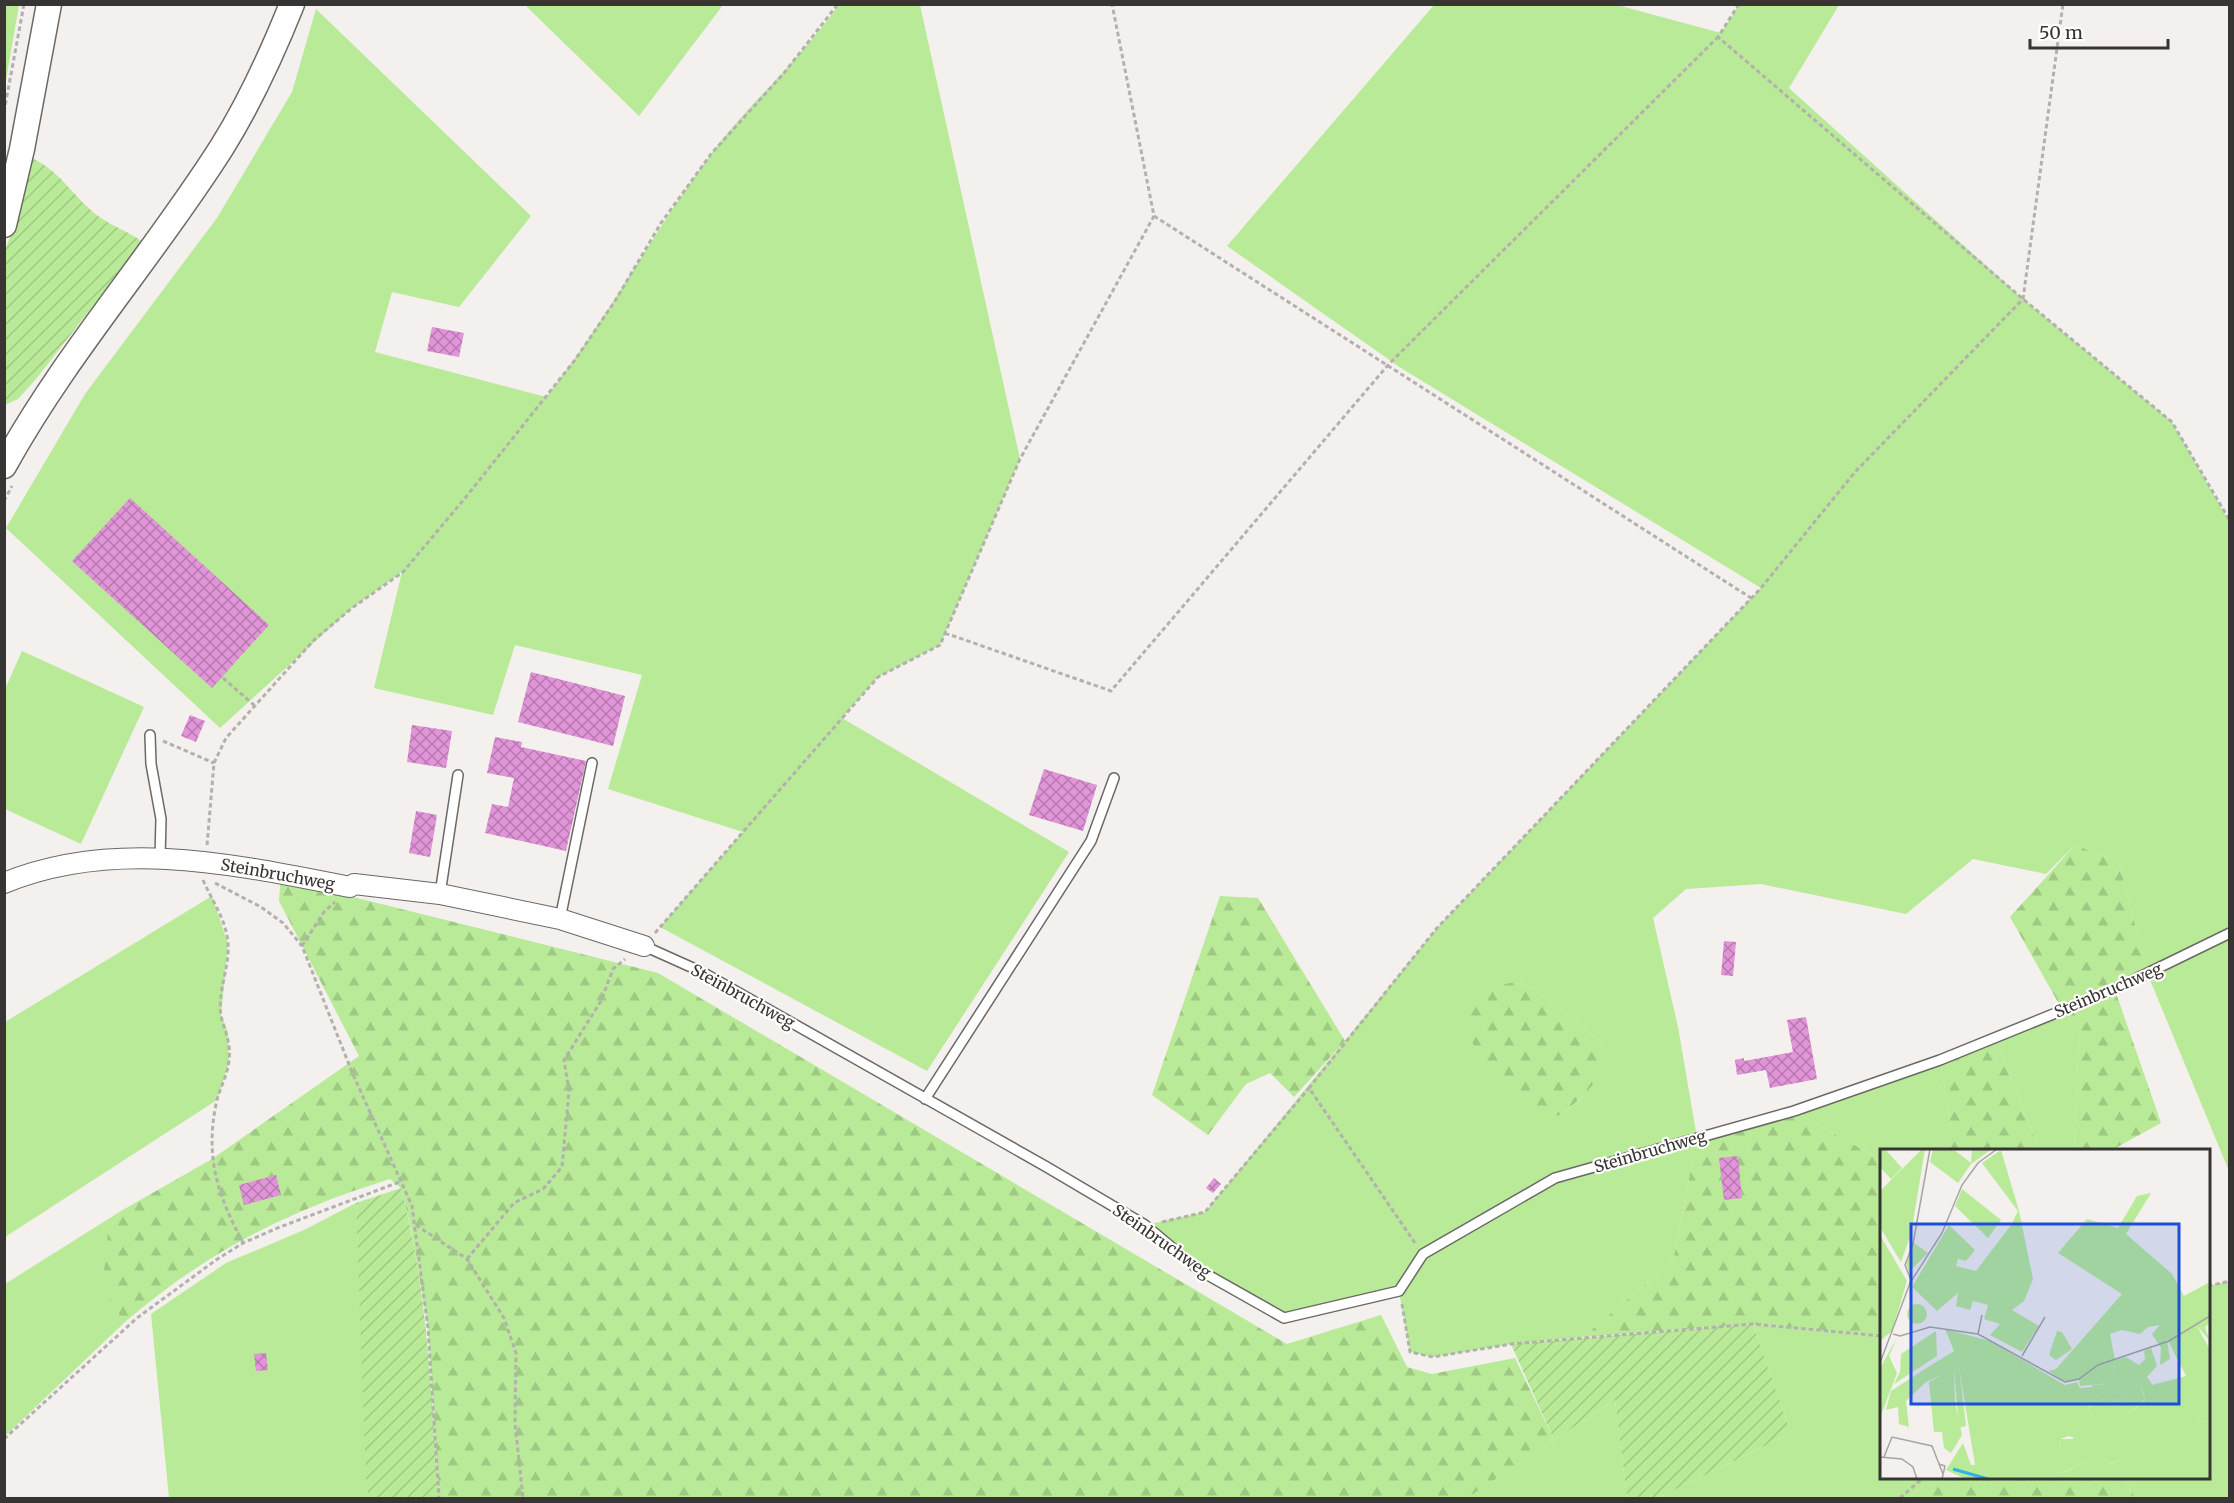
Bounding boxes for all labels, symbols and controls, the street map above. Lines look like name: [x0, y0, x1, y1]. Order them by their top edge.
scale bar: [2030, 12, 2168, 50]
text: 50 m: [2039, 21, 2083, 44]
street label: Steinbruchweg: [219, 854, 337, 894]
street label: Steinbruchweg: [2051, 958, 2165, 1022]
street label: Steinbruchweg: [688, 959, 799, 1033]
street label: Steinbruchweg: [1592, 1125, 1709, 1177]
inset map: [1880, 1149, 2210, 1479]
street label: Steinbruchweg: [1109, 1200, 1215, 1283]

